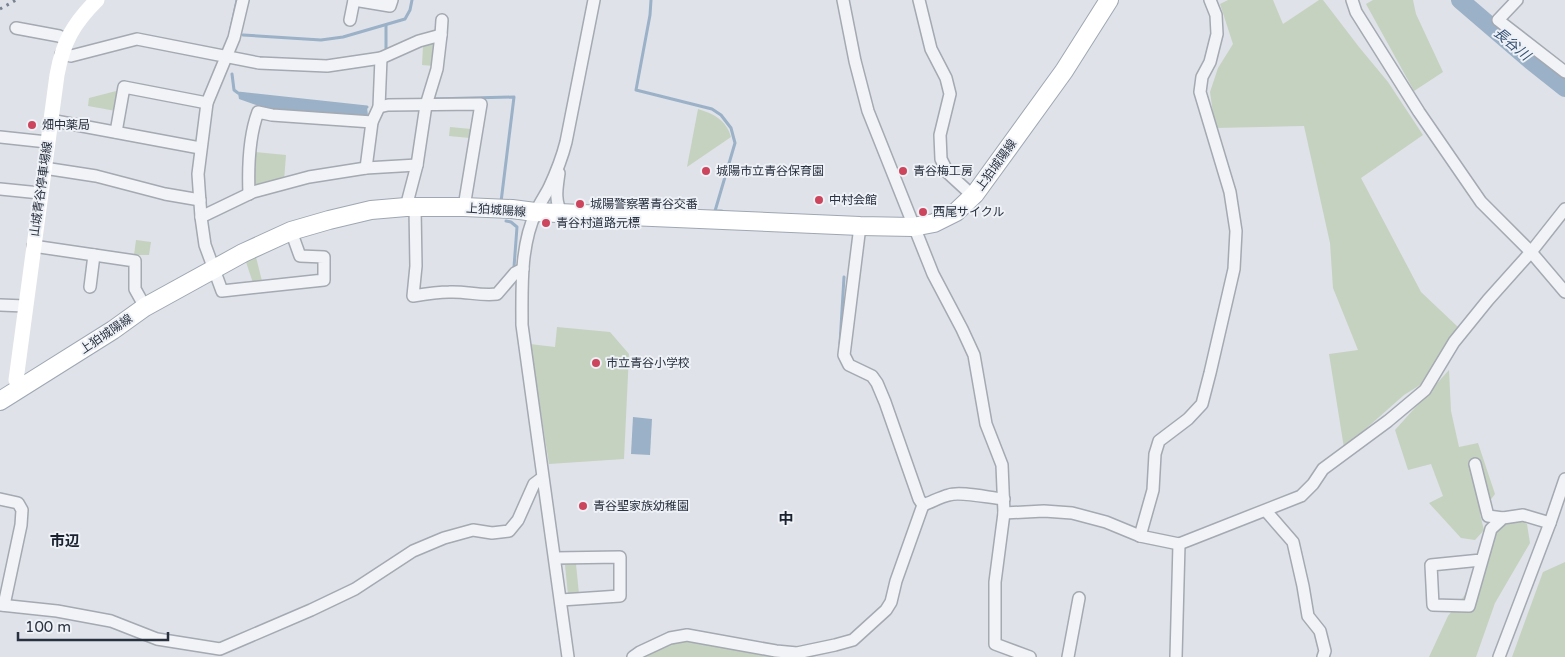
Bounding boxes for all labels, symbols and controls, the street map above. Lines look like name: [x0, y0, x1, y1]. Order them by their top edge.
water label: 長谷川: [1490, 24, 1535, 65]
place label: 畑中薬局: [42, 118, 90, 132]
marker: 畑中薬局: [26, 119, 38, 131]
street label: 上狛城陽線: [973, 137, 1019, 193]
street label: 山城青谷停車場線: [27, 140, 55, 238]
place label: 城陽市立青谷保育園: [716, 164, 824, 178]
place label: 青谷梅工房: [913, 164, 973, 178]
marker: 城陽市立青谷保育園: [700, 165, 712, 177]
marker: 青谷梅工房: [897, 165, 909, 177]
place label: 中村会館: [829, 193, 877, 207]
marker: 中村会館: [813, 194, 825, 206]
place label: 城陽警察署青谷交番: [590, 197, 698, 211]
marker: 城陽警察署青谷交番: [574, 198, 586, 210]
street label: 上狛城陽線: [466, 201, 526, 219]
place label: 西尾サイクル: [933, 205, 1004, 219]
marker: 西尾サイクル: [917, 206, 929, 218]
place label: 青谷村道路元標: [556, 216, 640, 230]
marker: 青谷村道路元標: [540, 217, 552, 229]
street label: 上狛城陽線: [77, 311, 135, 357]
place label: 市立青谷小学校: [606, 356, 690, 370]
marker: 市立青谷小学校: [590, 357, 602, 369]
place label: 青谷聖家族幼稚園: [593, 499, 689, 513]
marker: 青谷聖家族幼稚園: [577, 500, 589, 512]
district label: 中: [778, 510, 794, 528]
district label: 市辺: [50, 532, 80, 550]
scale bar: [18, 610, 168, 642]
text: 100 m: [25, 618, 71, 636]

